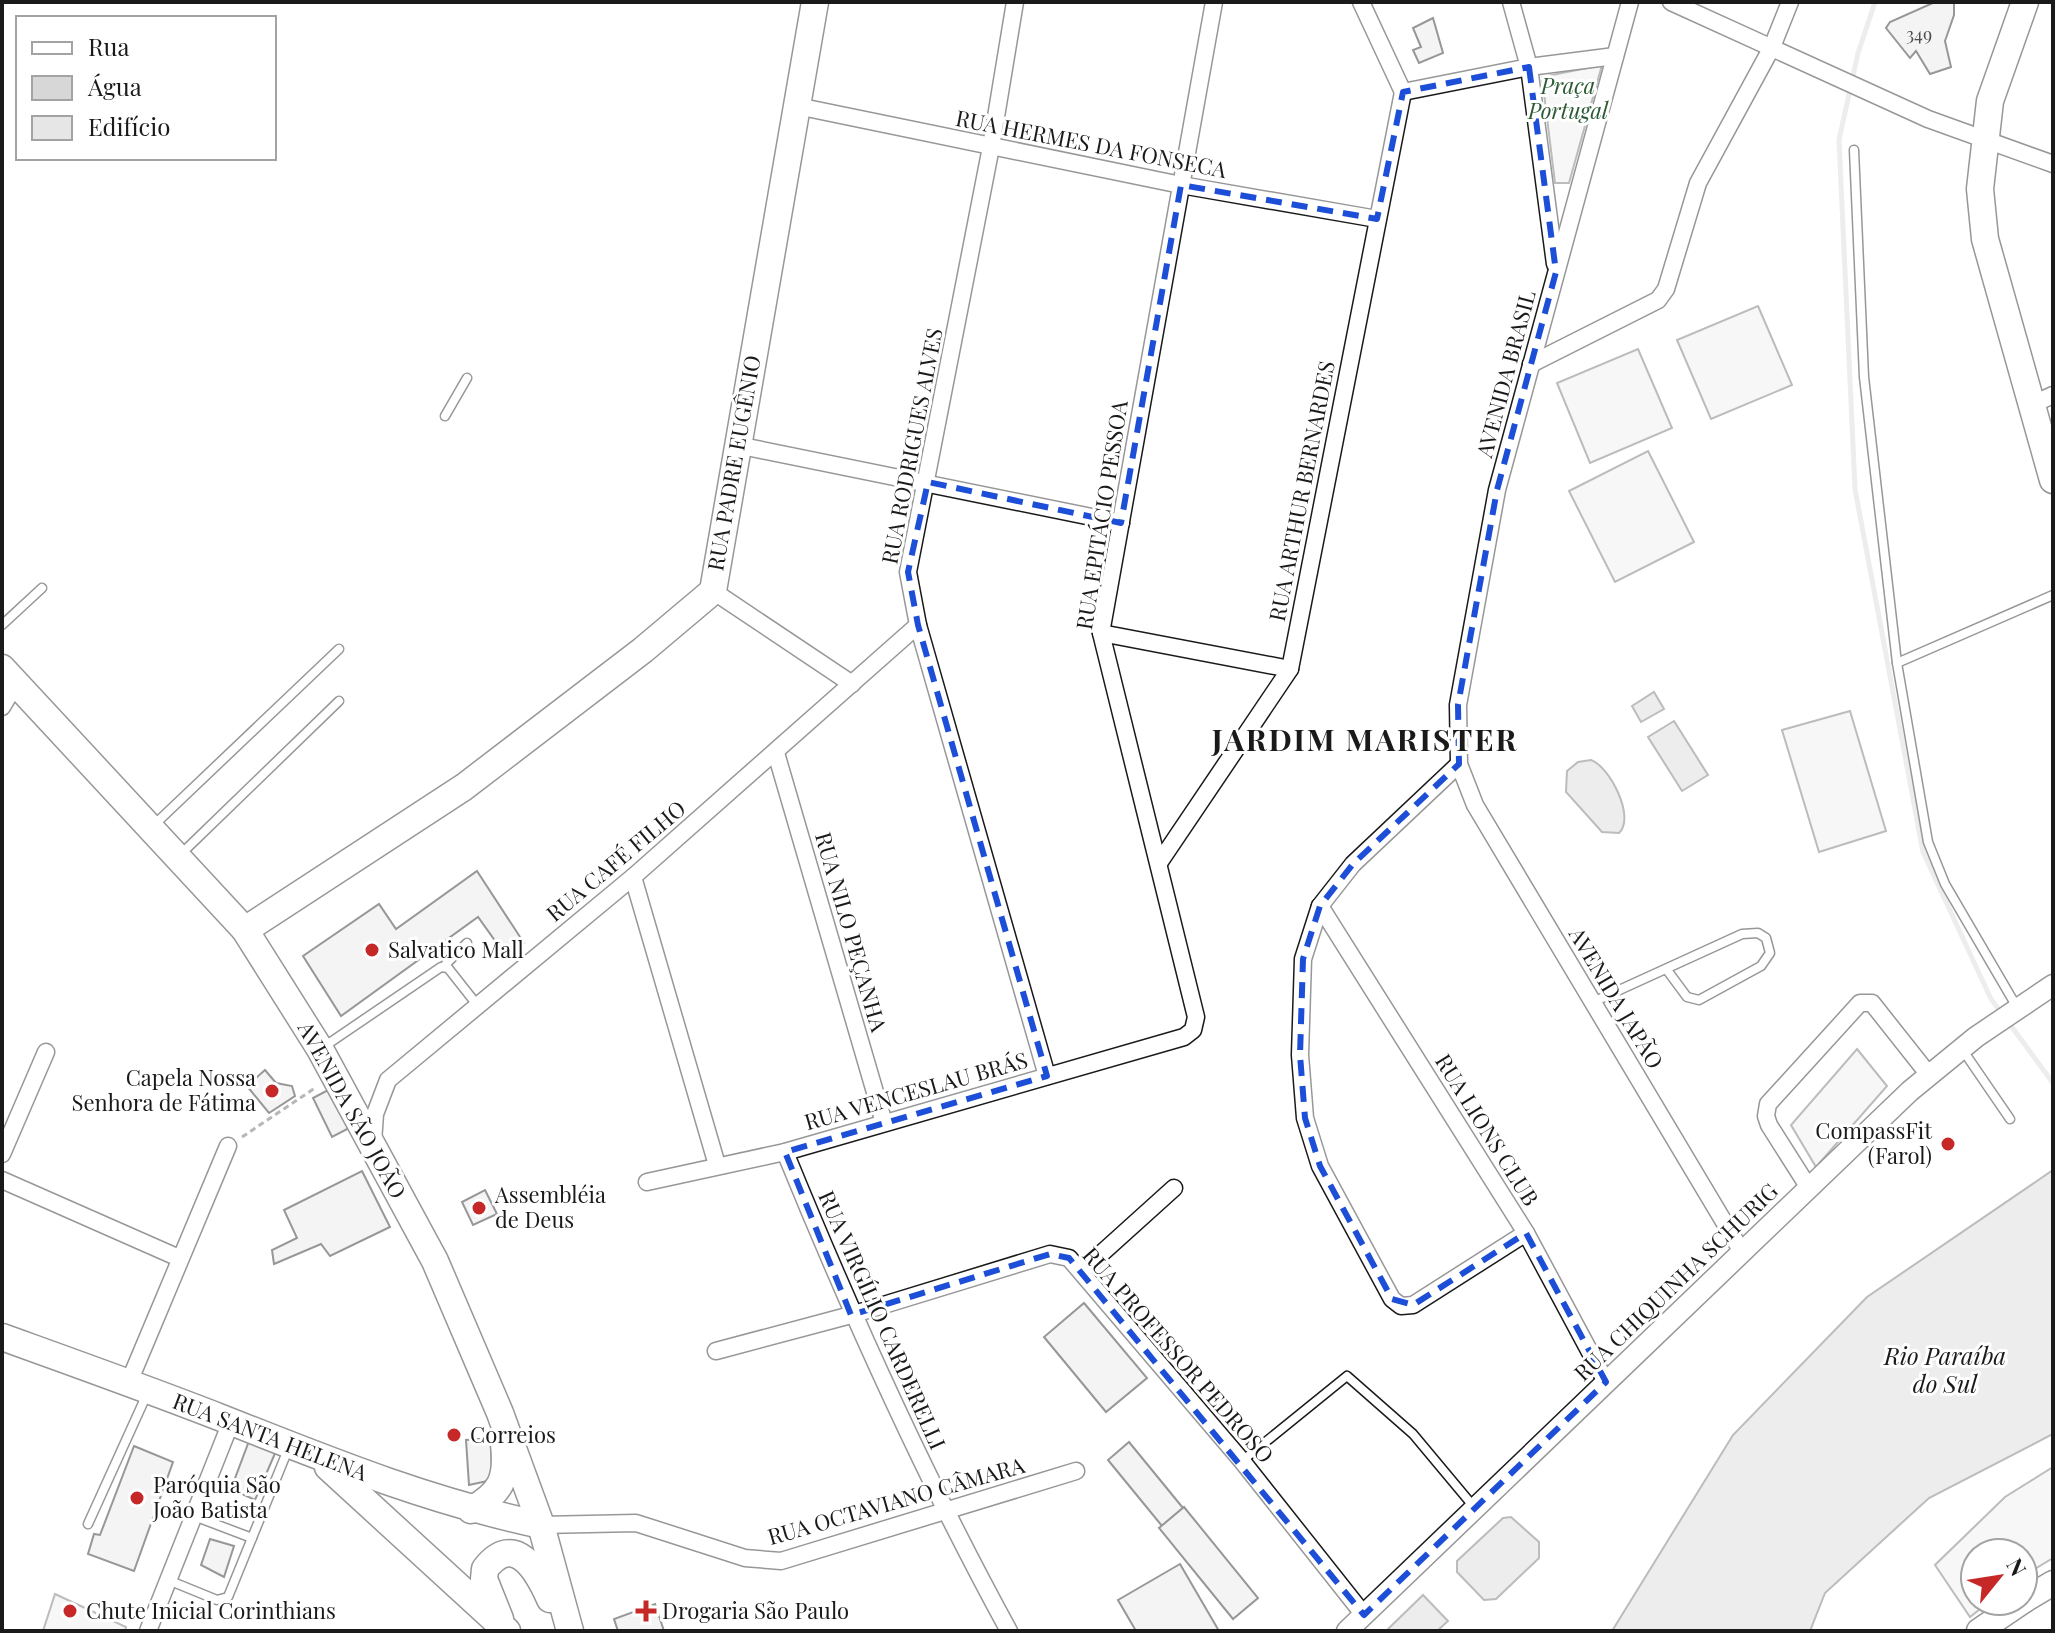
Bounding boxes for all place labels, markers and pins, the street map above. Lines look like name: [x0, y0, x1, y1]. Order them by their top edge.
place label: Salvatico Mall: [388, 934, 524, 964]
marker: Salvatico Mall: [363, 941, 381, 959]
place label: Capela Nossa Senhora de Fátima: [72, 1062, 256, 1117]
marker: Capela Nossa Senhora de Fátima: [263, 1082, 281, 1100]
place label: CompassFit (Farol): [1815, 1115, 1933, 1170]
marker: CompassFit (Farol): [1939, 1135, 1957, 1153]
place label: Assembléia de Deus: [494, 1179, 606, 1234]
marker: Assembléia de Deus: [470, 1199, 488, 1217]
place label: Correios: [470, 1419, 556, 1449]
marker: Correios: [445, 1426, 463, 1444]
place label: Paróquia São João Batista: [152, 1469, 281, 1524]
marker: Paróquia São João Batista: [128, 1489, 146, 1507]
place label: Chute Inicial Corinthians: [86, 1595, 336, 1625]
place label: Drogaria São Paulo: [662, 1595, 849, 1625]
marker: Chute Inicial Corinthians: [61, 1602, 79, 1620]
marker: Drogaria São Paulo: [637, 1602, 655, 1620]

